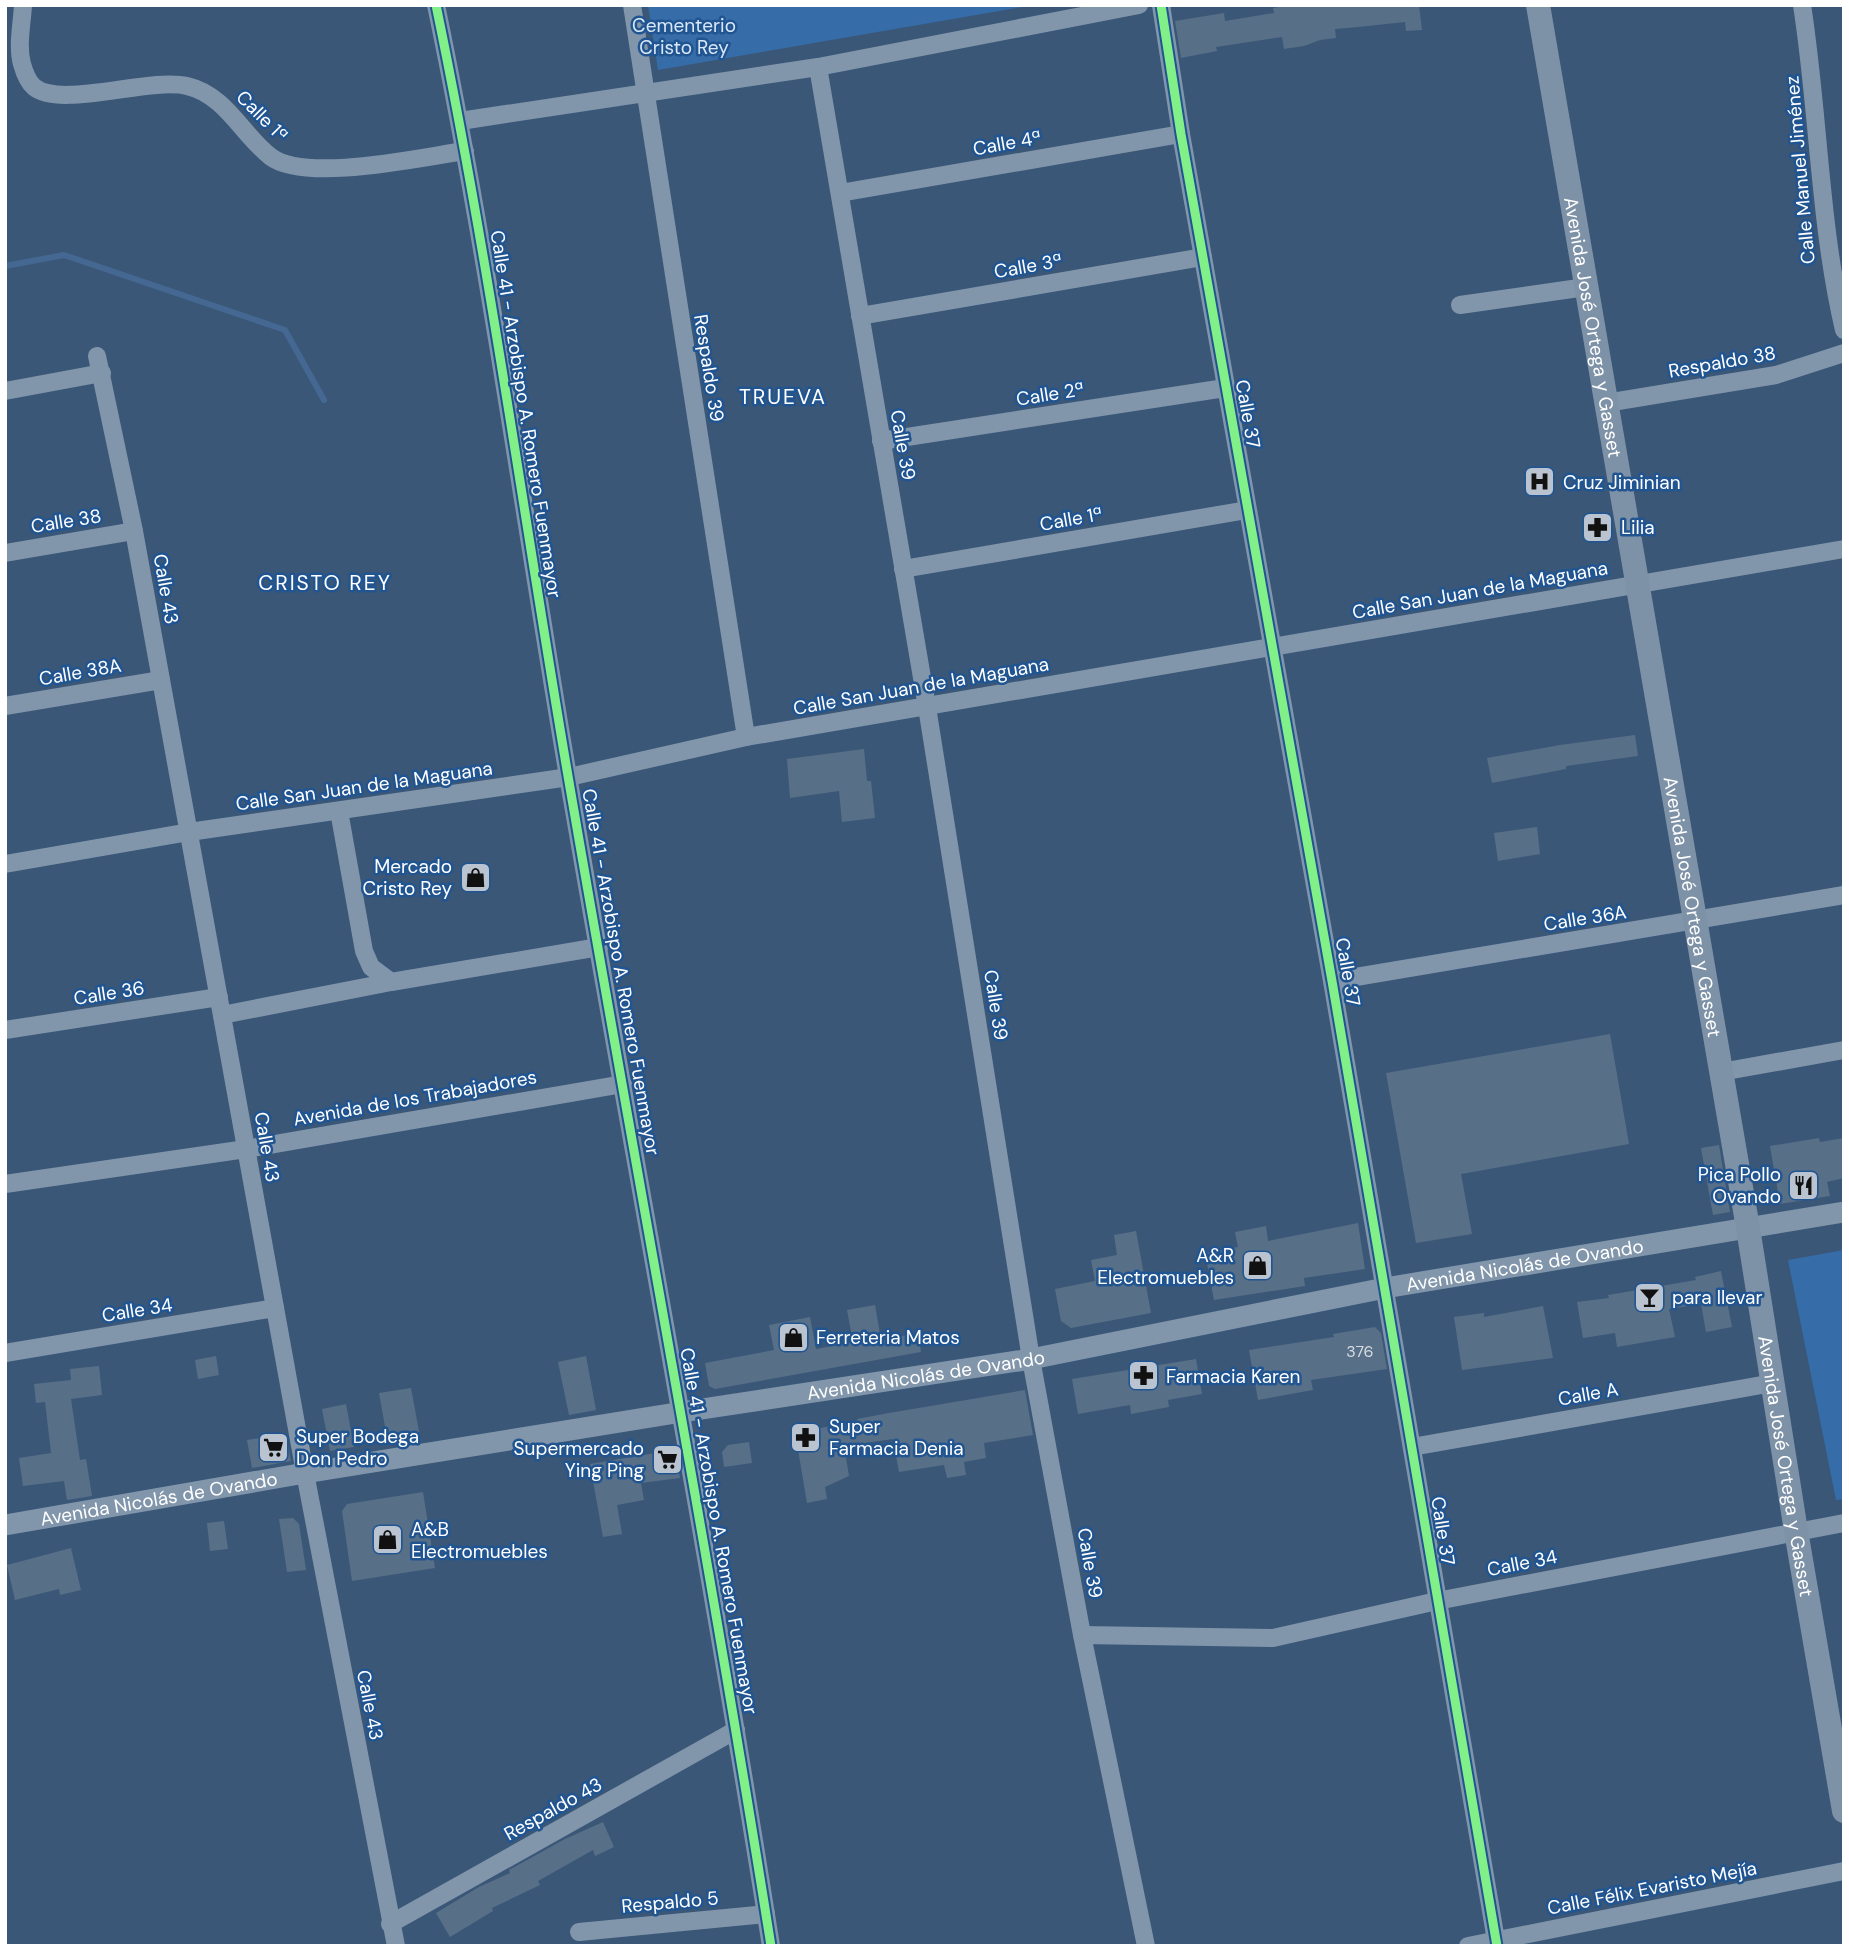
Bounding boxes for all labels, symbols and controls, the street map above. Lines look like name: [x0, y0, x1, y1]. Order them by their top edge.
park label: Cementerio Cristo Rey: [632, 13, 736, 60]
street label: Calle Manuel Jiménez: [1779, 75, 1821, 265]
street label: Calle 1ª: [231, 85, 293, 147]
street label: Calle 4ª: [971, 125, 1043, 161]
street label: Avenida José Ortega y Gasset: [1559, 195, 1628, 460]
street label: Calle 41 - Arzobispo A. Romero Fuenmayor: [485, 228, 567, 600]
street label: Calle 3ª: [992, 248, 1064, 284]
street label: Respaldo 39: [688, 313, 730, 423]
street label: Respaldo 38: [1666, 340, 1778, 384]
street label: Calle 2ª: [1014, 376, 1086, 412]
street label: Calle 37: [1230, 378, 1266, 450]
district label: TRUEVA: [739, 383, 827, 411]
street label: Calle 39: [885, 408, 921, 482]
hospital icon: Cruz Jiminian: [1523, 465, 1557, 499]
place label: Cruz Jiminian: [1563, 470, 1681, 495]
street label: Calle 1ª: [1038, 501, 1104, 537]
street label: Calle 38: [29, 503, 103, 539]
pharmacy icon: Lilia: [1581, 510, 1615, 544]
place label: Lilia: [1621, 515, 1655, 540]
street label: Calle 43: [148, 552, 184, 626]
street label: Calle San Juan de la Maguana: [1350, 555, 1610, 625]
district label: CRISTO REY: [258, 569, 392, 597]
street label: Calle San Juan de la Maguana: [791, 651, 1051, 721]
street label: Calle 38A: [37, 652, 123, 692]
street label: Calle San Juan de la Maguana: [234, 756, 494, 816]
street label: Avenida José Ortega y Gasset: [1658, 775, 1728, 1039]
street label: Calle 41 - Arzobispo A. Romero Fuenmayor: [576, 787, 666, 1157]
place label: Mercado Cristo Rey: [362, 854, 452, 901]
shop icon: Mercado Cristo Rey: [458, 860, 492, 894]
street label: Calle 36A: [1542, 899, 1628, 937]
street label: Calle 37: [1330, 936, 1366, 1008]
street label: Calle 39: [978, 968, 1014, 1042]
street label: Calle 36: [72, 975, 146, 1011]
street label: Avenida de los Trabajadores: [291, 1064, 539, 1132]
street label: Calle 43: [249, 1110, 285, 1184]
place label: Pica Pollo Ovando: [1698, 1162, 1781, 1209]
restaurant icon: Pica Pollo Ovando: [1787, 1168, 1821, 1202]
street label: Avenida Nicolás de Ovando: [1404, 1233, 1645, 1297]
place label: A&R Electromuebles: [1097, 1243, 1234, 1290]
shop icon: A&R Electromuebles: [1240, 1249, 1274, 1283]
bar icon: para llevar: [1632, 1280, 1666, 1314]
place label: para llevar: [1672, 1285, 1762, 1310]
street label: Calle 34: [100, 1292, 174, 1328]
shop icon: Ferreteria Matos: [776, 1320, 810, 1354]
place label: Ferreteria Matos: [816, 1325, 960, 1350]
street label: Avenida José Ortega y Gasset: [1753, 1334, 1820, 1599]
house number: 376: [1346, 1341, 1374, 1362]
street label: Avenida Nicolás de Ovando: [805, 1344, 1047, 1405]
street label: Calle 41 - Arzobispo A. Romero Fuenmayor: [674, 1346, 764, 1716]
pharmacy icon: Farmacia Karen: [1126, 1359, 1160, 1393]
place label: Farmacia Karen: [1166, 1364, 1300, 1389]
street label: Calle A: [1556, 1376, 1621, 1412]
place label: Super Farmacia Denia: [829, 1414, 964, 1461]
pharmacy icon: Super Farmacia Denia: [789, 1420, 823, 1454]
place label: Super Bodega Don Pedro: [296, 1424, 419, 1471]
supermarket icon: Super Bodega Don Pedro: [256, 1430, 290, 1464]
place label: Supermercado Ying Ping: [514, 1436, 644, 1483]
supermarket icon: Supermercado Ying Ping: [650, 1442, 684, 1476]
street label: Avenida Nicolás de Ovando: [38, 1466, 279, 1531]
street label: Calle 37: [1425, 1495, 1461, 1567]
place label: A&B Electromuebles: [411, 1517, 548, 1564]
shop icon: A&B Electromuebles: [371, 1523, 405, 1557]
street label: Calle 39: [1072, 1526, 1108, 1600]
street label: Calle 34: [1485, 1544, 1559, 1582]
street label: Calle 43: [351, 1668, 389, 1742]
street label: Respaldo 43: [499, 1772, 607, 1846]
street label: Calle Félix Evaristo Mejía: [1545, 1855, 1759, 1921]
street label: Respaldo 5: [620, 1885, 720, 1919]

